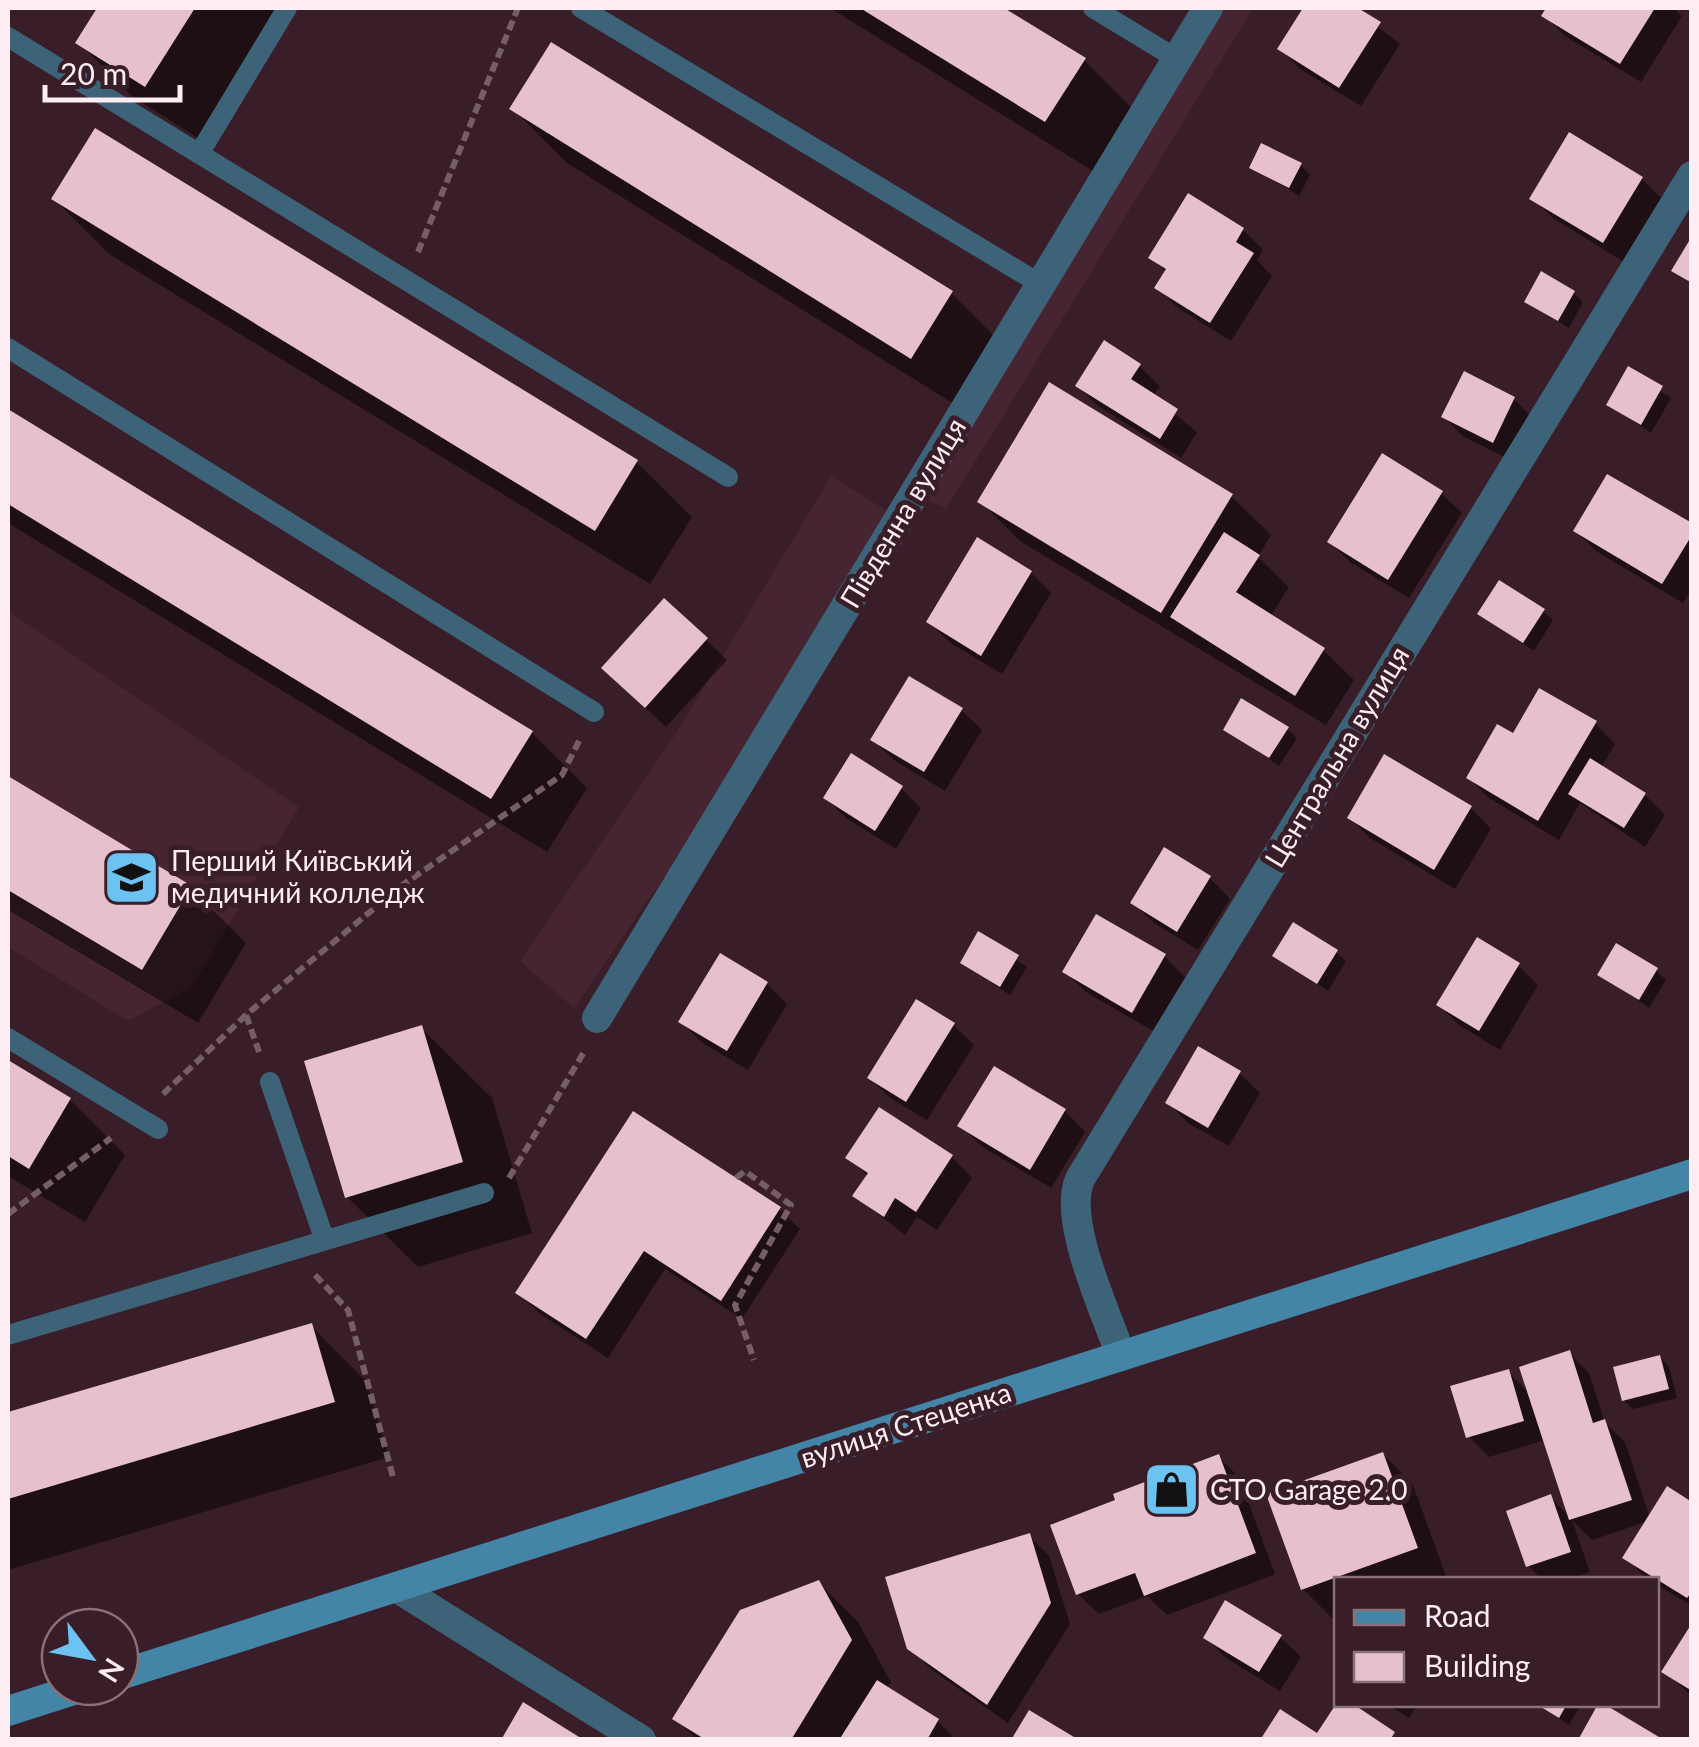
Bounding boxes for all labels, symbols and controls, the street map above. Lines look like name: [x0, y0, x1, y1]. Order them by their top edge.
scale bar: [45, 40, 180, 102]
text: 20 m: [60, 55, 127, 91]
street label: Південна вулиця: [832, 411, 972, 613]
street label: Центральна вулиця: [1257, 640, 1416, 873]
place label: Перший Київський медичний колледж: [171, 843, 425, 909]
school or university icon: Перший Київський медичний колледж: [102, 847, 162, 907]
street label: вулиця Стеценка: [796, 1374, 1015, 1474]
shop icon: СТО Garage 2.0: [1141, 1460, 1201, 1520]
place label: СТО Garage 2.0: [1210, 1472, 1407, 1506]
legend: [1334, 1577, 1659, 1707]
text: Road: [1424, 1597, 1491, 1633]
north arrow: [40, 1607, 140, 1707]
text: Building: [1424, 1647, 1530, 1683]
text: N: [92, 1653, 132, 1689]

